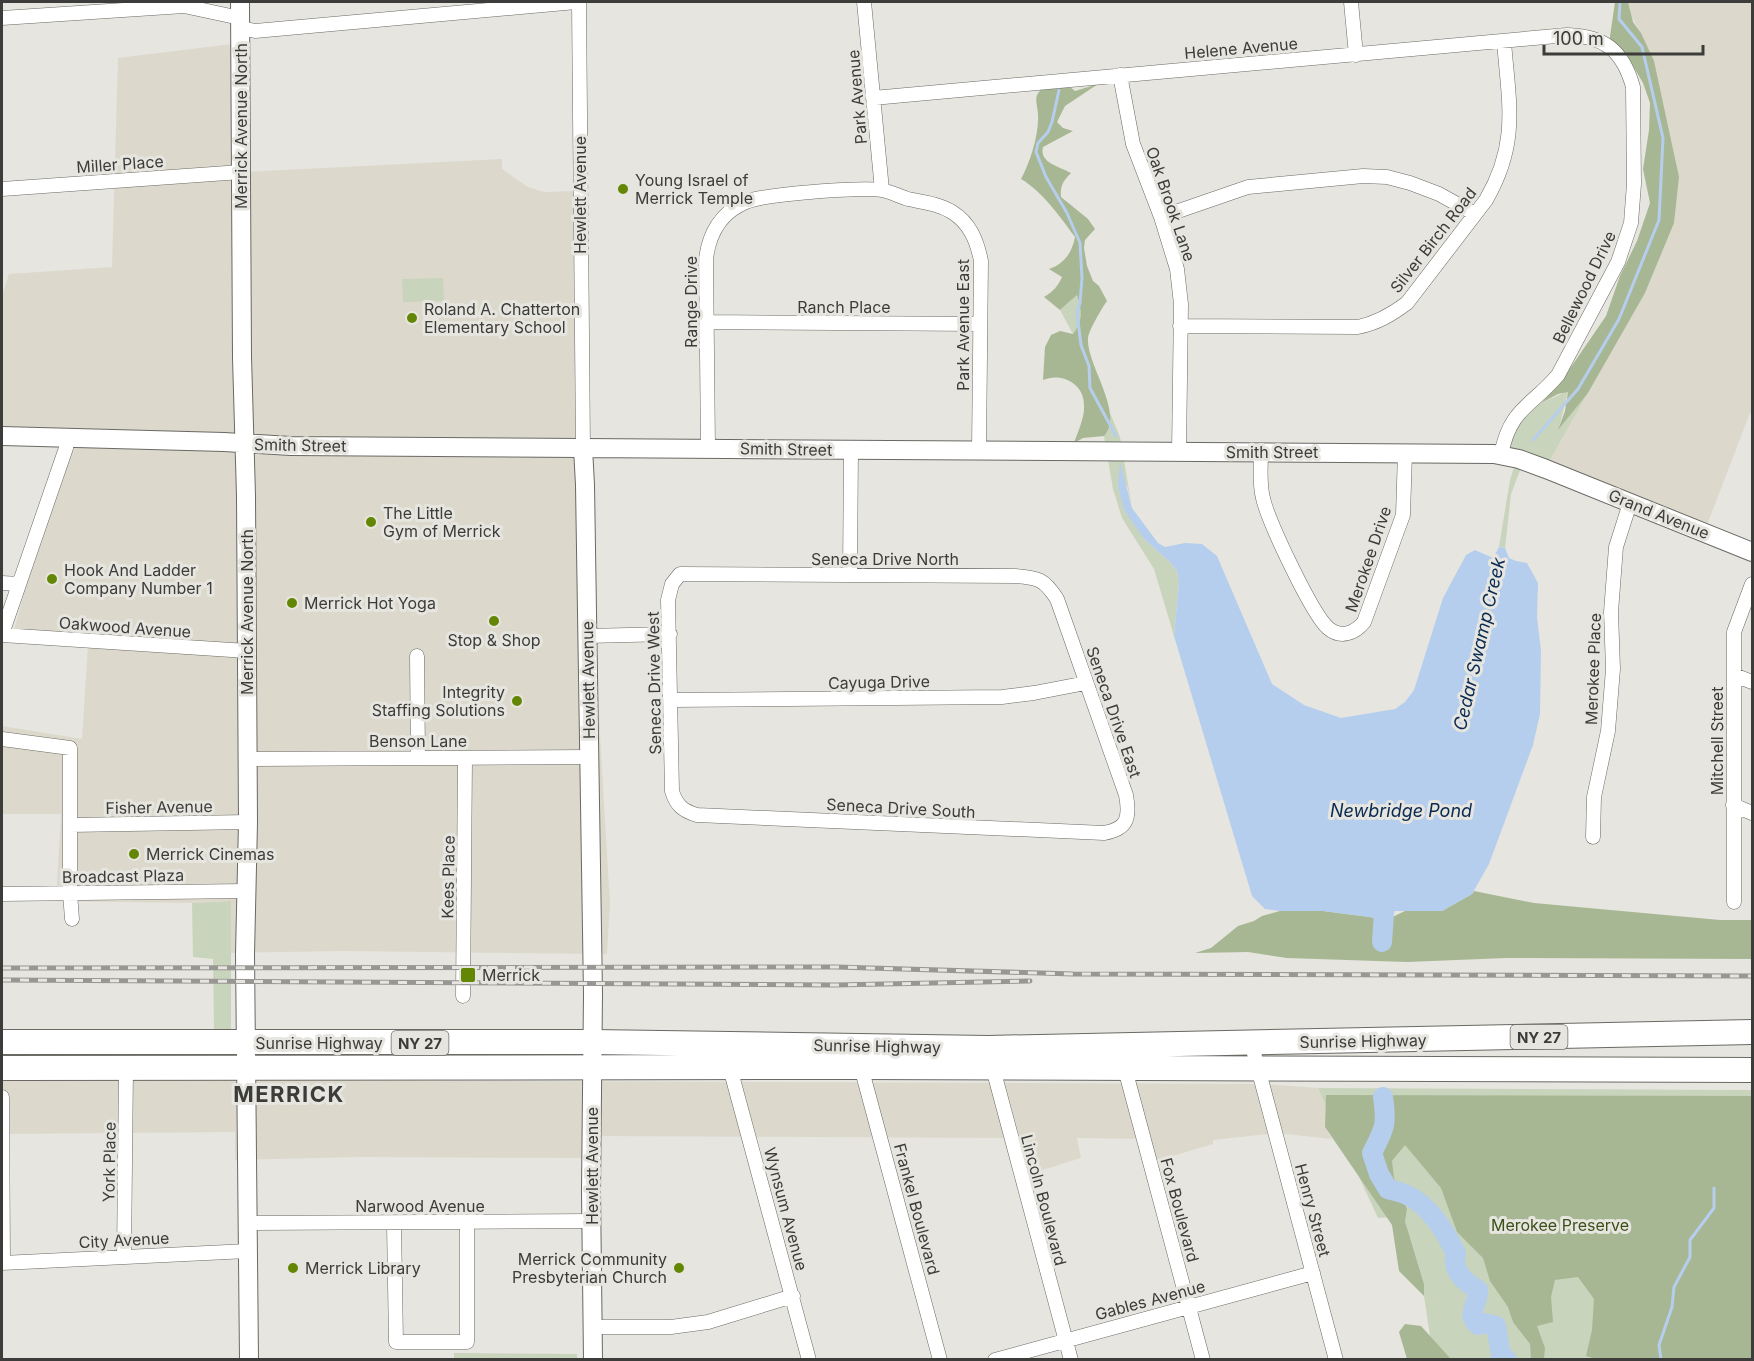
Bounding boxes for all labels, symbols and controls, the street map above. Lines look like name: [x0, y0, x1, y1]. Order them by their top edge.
scale bar: [1544, 18, 1703, 56]
text: 100 m: [1553, 28, 1604, 49]
street label: Helene Avenue: [1183, 33, 1299, 63]
street label: Merrick Avenue North: [231, 43, 251, 209]
street label: Park Avenue: [843, 49, 871, 145]
street label: Hewlett Avenue: [570, 136, 590, 254]
street label: Oak Brook Lane: [1142, 144, 1200, 264]
street label: Miller Place: [76, 151, 164, 177]
place label: Young Israel of Merrick Temple: [635, 170, 753, 208]
marker: Young Israel of Merrick Temple: [616, 182, 630, 196]
street label: Silver Birch Road: [1386, 183, 1480, 297]
street label: Bellewood Drive: [1548, 228, 1620, 346]
street label: Range Drive: [681, 256, 701, 348]
street label: Park Avenue East: [953, 259, 973, 391]
street label: Ranch Place: [797, 297, 891, 317]
place label: Roland A. Chatterton Elementary School: [424, 299, 580, 337]
marker: Roland A. Chatterton Elementary School: [405, 311, 419, 325]
street label: Smith Street: [254, 434, 346, 456]
street label: Smith Street: [740, 438, 832, 460]
street label: Smith Street: [1226, 442, 1318, 462]
street label: Grand Avenue: [1606, 485, 1712, 543]
place label: The Little Gym of Merrick: [383, 503, 501, 541]
street label: Merokee Drive: [1341, 504, 1395, 614]
marker: The Little Gym of Merrick: [364, 515, 378, 529]
street label: Merrick Avenue North: [237, 529, 257, 695]
street label: Seneca Drive North: [811, 549, 959, 569]
water label: Cedar Swamp Creek: [1449, 555, 1509, 732]
place label: Hook And Ladder Company Number 1: [64, 560, 213, 598]
marker: Hook And Ladder Company Number 1: [45, 572, 59, 586]
place label: Merrick Hot Yoga: [304, 593, 436, 613]
marker: Merrick Hot Yoga: [285, 596, 299, 610]
street label: Seneca Drive West: [643, 611, 665, 755]
street label: Oakwood Avenue: [58, 612, 192, 642]
street label: Merokee Place: [1581, 613, 1605, 725]
marker: Stop & Shop: [487, 614, 501, 628]
street label: Hewlett Avenue: [577, 621, 599, 739]
place label: Stop & Shop: [447, 630, 541, 650]
street label: Seneca Drive East: [1082, 644, 1146, 780]
street label: Cayuga Drive: [828, 671, 930, 693]
place label: Integrity Staffing Solutions: [372, 682, 505, 720]
street label: Mitchell Street: [1707, 687, 1727, 795]
marker: Integrity Staffing Solutions: [510, 694, 524, 708]
street label: Benson Lane: [369, 731, 467, 751]
street label: Seneca Drive South: [826, 794, 976, 822]
street label: Fisher Avenue: [105, 796, 213, 818]
water label: Newbridge Pond: [1330, 800, 1472, 821]
street label: Kees Place: [437, 835, 459, 919]
place label: Merrick Cinemas: [146, 844, 274, 864]
marker: Merrick Cinemas: [127, 847, 141, 861]
street label: Broadcast Plaza: [62, 865, 184, 887]
place label: Merrick: [482, 965, 540, 985]
marker: Merrick: [459, 966, 477, 984]
road number: NY 27: [1510, 1025, 1568, 1049]
street label: Sunrise Highway: [1299, 1030, 1427, 1052]
road number: NY 27: [392, 1031, 448, 1055]
street label: Sunrise Highway: [255, 1033, 383, 1053]
street label: Sunrise Highway: [813, 1035, 941, 1057]
district label: MERRICK: [233, 1081, 345, 1107]
street label: Hewlett Avenue: [582, 1107, 602, 1225]
street label: York Place: [98, 1122, 120, 1202]
street label: Lincoln Boulevard: [1017, 1132, 1071, 1268]
street label: Frankel Boulevard: [890, 1141, 944, 1277]
street label: Wynsum Avenue: [760, 1145, 812, 1273]
street label: Fox Boulevard: [1156, 1156, 1204, 1264]
street label: Henry Street: [1291, 1161, 1335, 1259]
street label: Narwood Avenue: [355, 1196, 485, 1216]
park label: Merokee Preserve: [1491, 1215, 1629, 1235]
street label: City Avenue: [78, 1228, 170, 1252]
place label: Merrick Community Presbyterian Church: [512, 1249, 667, 1287]
place label: Merrick Library: [305, 1258, 421, 1278]
marker: Merrick Library: [286, 1261, 300, 1275]
marker: Merrick Community Presbyterian Church: [672, 1261, 686, 1275]
street label: Gables Avenue: [1093, 1276, 1207, 1324]

